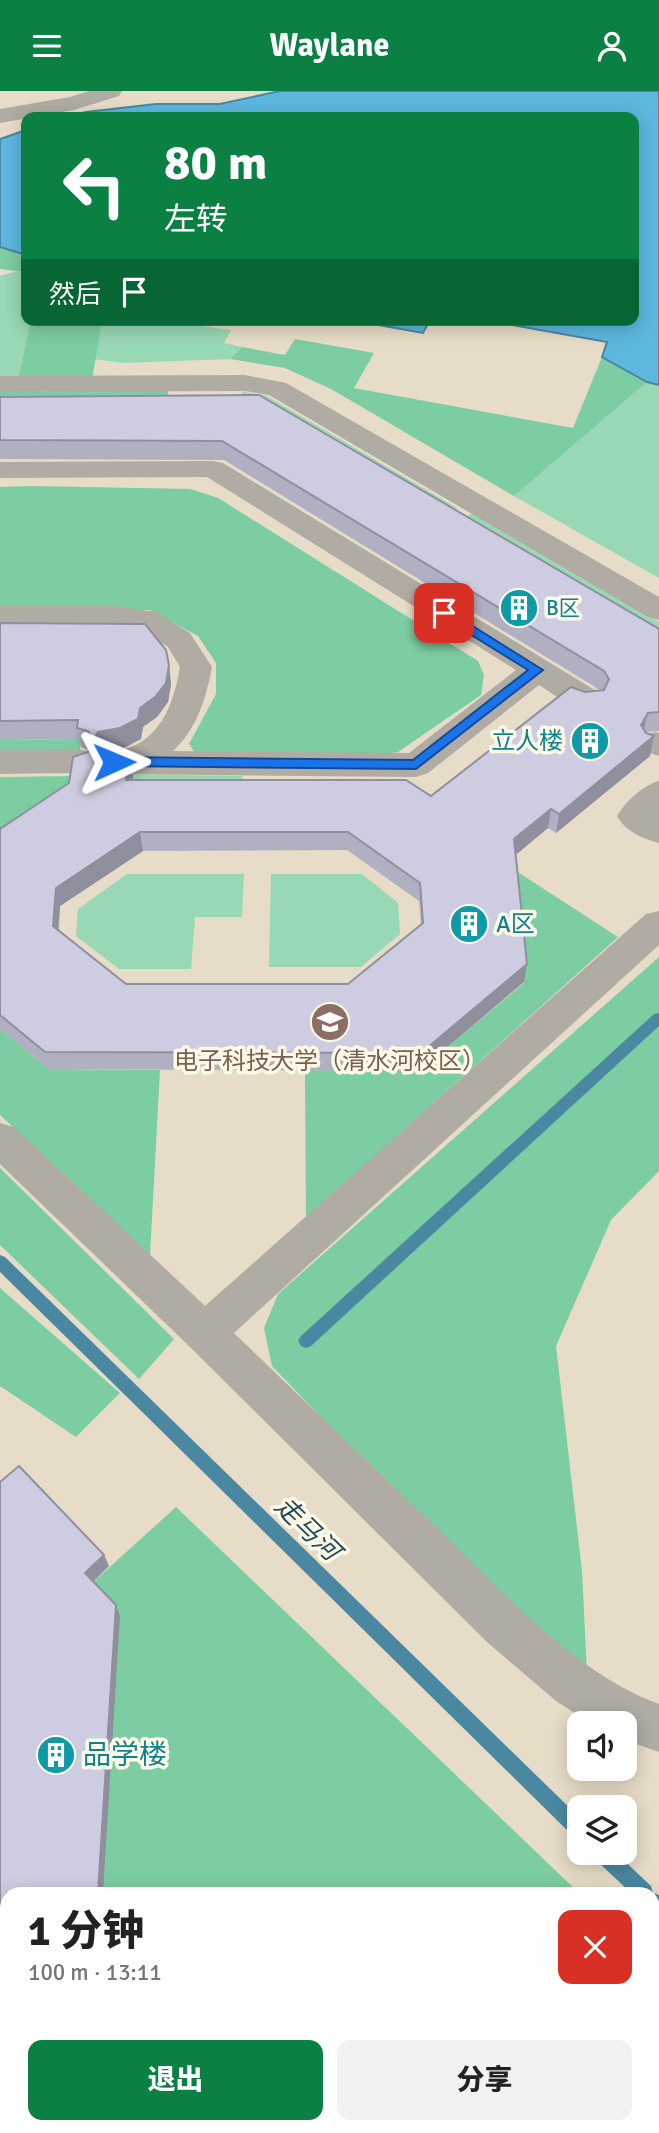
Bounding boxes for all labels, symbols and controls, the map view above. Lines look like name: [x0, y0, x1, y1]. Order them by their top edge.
text: Waylane: [270, 26, 389, 65]
icon: menu: [28, 27, 66, 65]
icon: person: [593, 27, 631, 65]
text: 80 m: [164, 133, 267, 193]
icon: left: [49, 140, 140, 231]
text: 左转: [164, 200, 228, 239]
icon: arrive: [115, 273, 153, 311]
text: 然后: [49, 279, 101, 311]
pin: [414, 583, 474, 643]
building icon: B区: [498, 587, 540, 629]
icon: arrive: [425, 594, 463, 632]
place label: B区: [546, 595, 580, 621]
building icon: 立人楼: [569, 720, 611, 762]
position arrow: [77, 725, 151, 799]
place label: 立人楼: [491, 726, 563, 756]
building icon: A区: [448, 903, 490, 945]
place label: A区: [496, 909, 535, 939]
school or university icon: 电子科技大学（清水河校区）: [309, 1001, 351, 1043]
place label: 电子科技大学（清水河校区）: [174, 1046, 486, 1076]
water label: 走马河: [268, 1490, 350, 1571]
map controls: [567, 1711, 637, 1865]
button: sound: [567, 1711, 637, 1781]
building icon: 品学楼: [35, 1734, 77, 1776]
place label: 品学楼: [83, 1738, 167, 1772]
button: layers: [567, 1795, 637, 1865]
text: 1 分钟: [28, 1906, 144, 1957]
button: close: [558, 1910, 632, 1984]
text: 100 m · 13:11: [28, 1958, 162, 1987]
button: 退出: [28, 2040, 323, 2120]
button: 分享: [337, 2040, 632, 2120]

